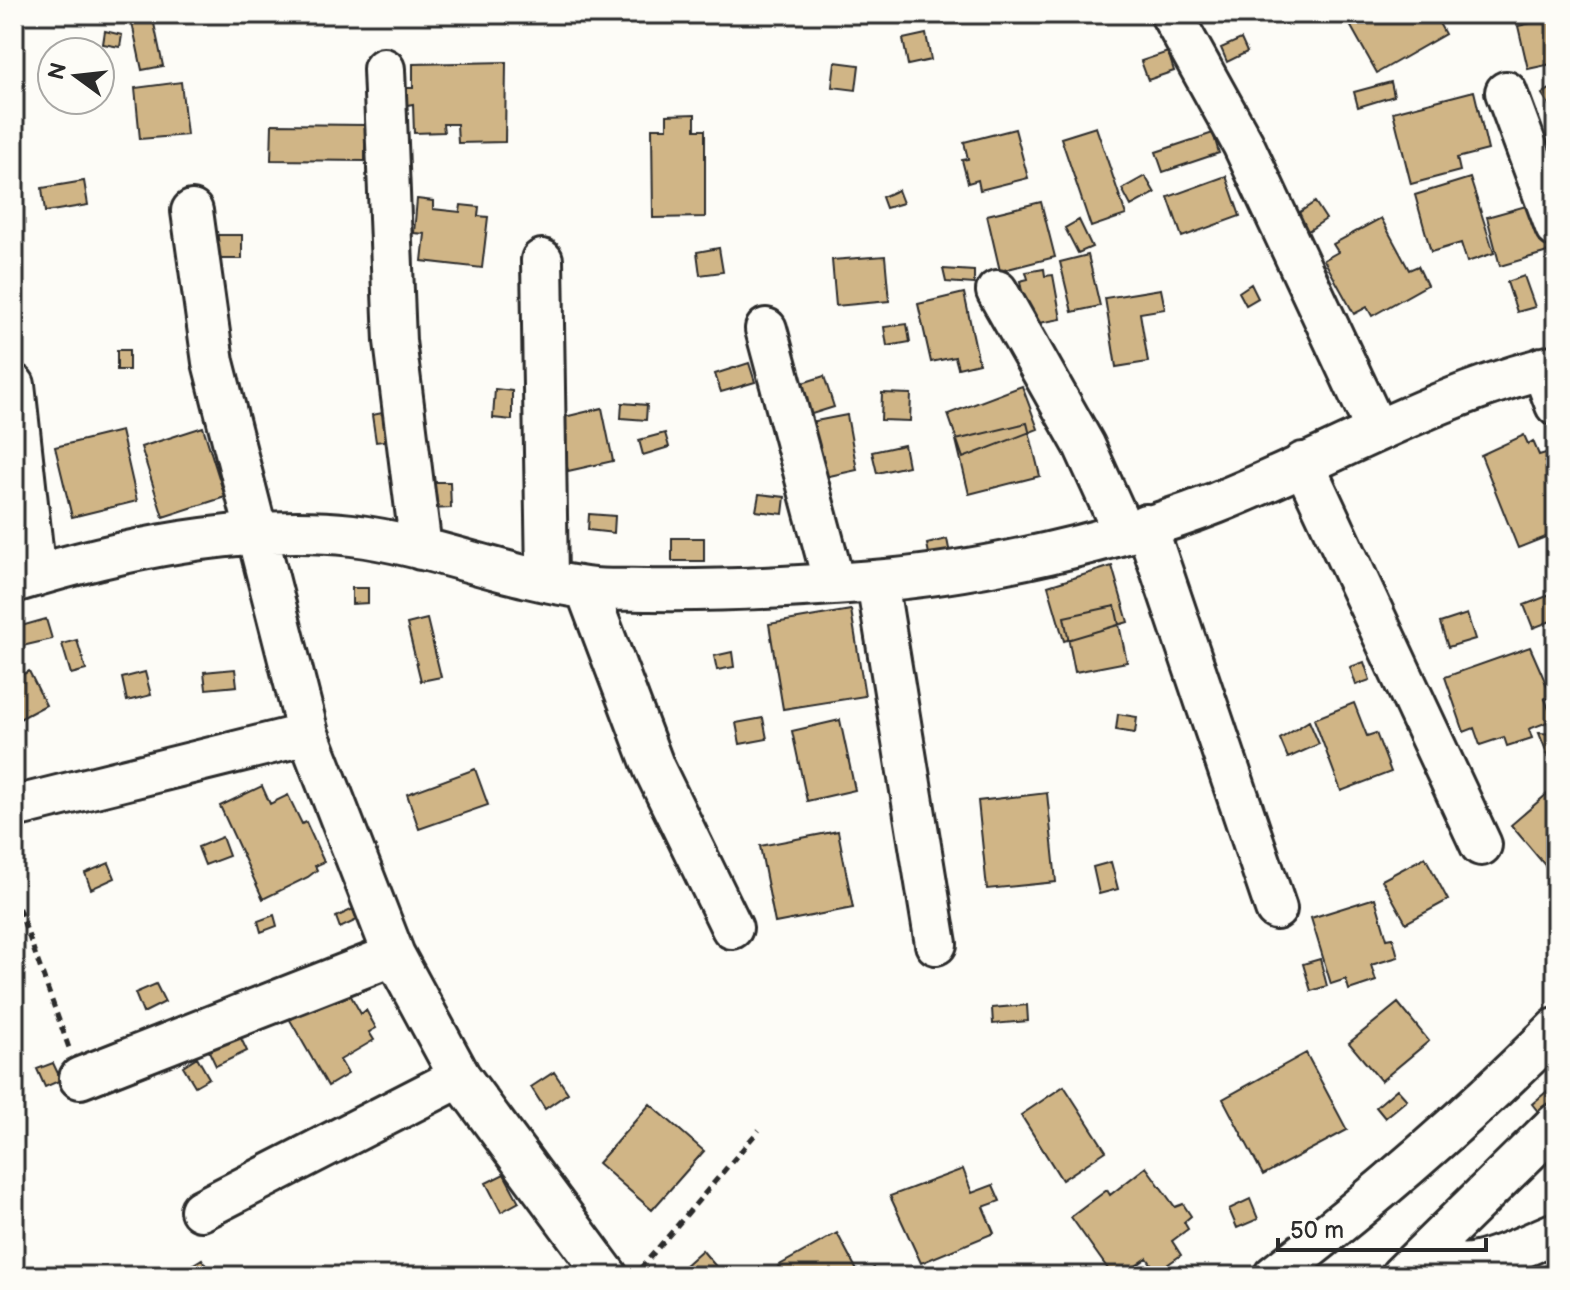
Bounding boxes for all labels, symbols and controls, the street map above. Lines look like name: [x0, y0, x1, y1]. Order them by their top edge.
north arrow: [36, 36, 116, 116]
text: N: [43, 60, 73, 83]
scale bar: [1278, 1202, 1486, 1252]
text: 50 m: [1290, 1216, 1344, 1245]

